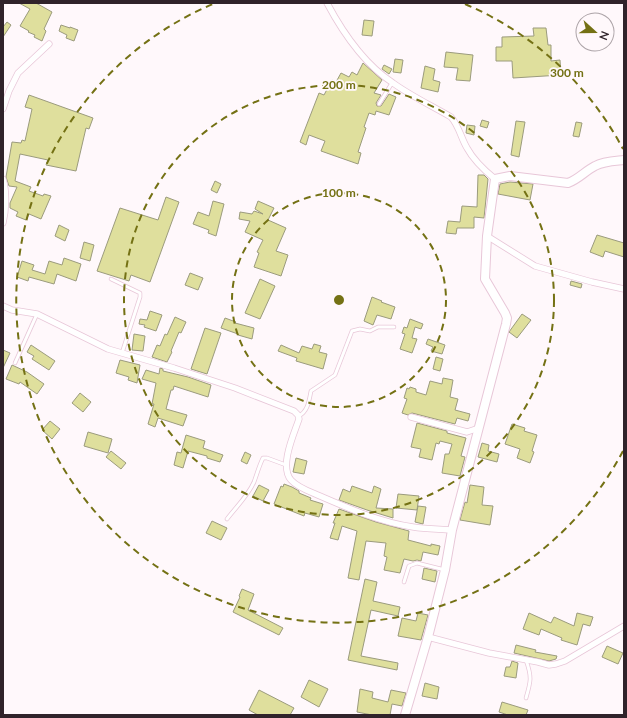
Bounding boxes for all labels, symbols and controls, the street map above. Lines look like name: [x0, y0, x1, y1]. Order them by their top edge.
north arrow: [575, 12, 615, 52]
text: N: [597, 29, 612, 42]
text: 300 m: [550, 65, 584, 80]
text: 200 m: [322, 77, 356, 92]
text: 100 m: [322, 185, 356, 200]
centre of rings: [332, 293, 346, 307]

